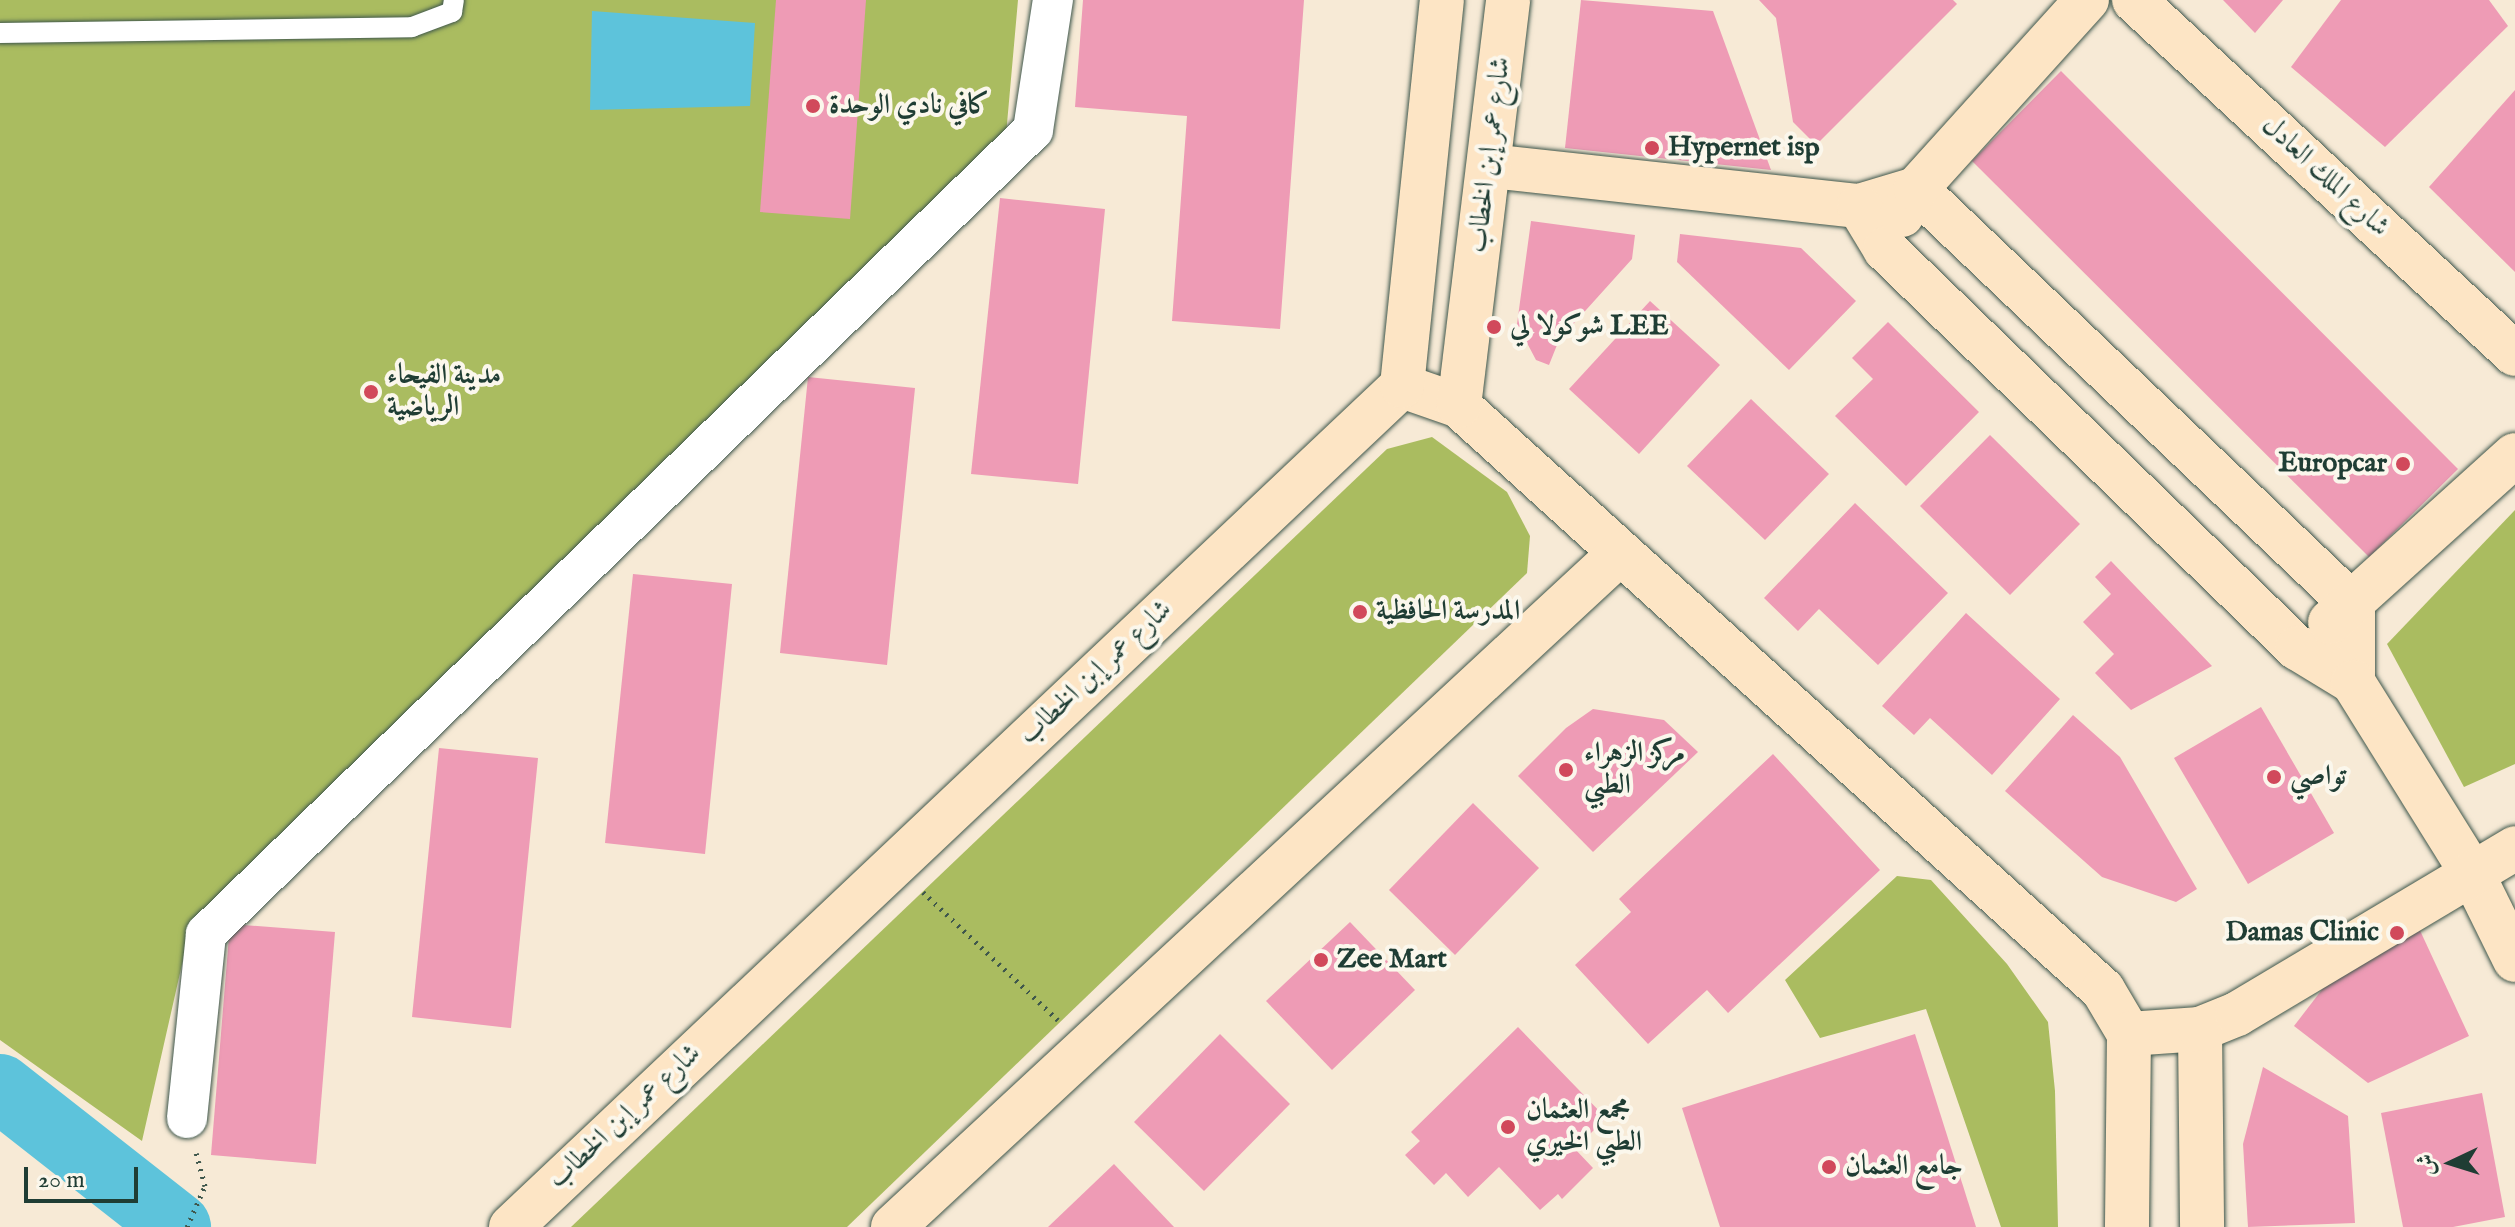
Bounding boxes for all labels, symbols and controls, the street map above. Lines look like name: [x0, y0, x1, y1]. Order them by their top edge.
street label: شارع عمر إبن الخطاب: [1461, 55, 1519, 255]
place label: كافي نادي الوحدة: [829, 89, 990, 123]
marker: كافي نادي الوحدة: [804, 97, 822, 115]
street label: شارع الملك العادل: [2254, 109, 2396, 245]
place label: Hypernet isp: [1668, 131, 1820, 165]
marker: Hypernet isp: [1643, 139, 1661, 157]
place label: شوكولا لي LEE: [1510, 310, 1669, 344]
marker: شوكولا لي LEE: [1485, 318, 1503, 336]
place label: مدينة الفيحاء الرياضية: [387, 359, 501, 425]
marker: مدينة الفيحاء الرياضية: [362, 383, 380, 401]
place label: Europcar: [2278, 447, 2387, 481]
marker: Europcar: [2394, 455, 2412, 473]
street label: شارع عمر إبن الخطاب: [1012, 593, 1180, 753]
place label: المدرسة الحافظية: [1376, 595, 1520, 629]
marker: المدرسة الحافظية: [1351, 603, 1369, 621]
place label: مركز الزهراء الطبي: [1584, 737, 1685, 803]
marker: مركز الزهراء الطبي: [1555, 759, 1577, 781]
place label: تواصي: [2290, 760, 2346, 794]
marker: تواصي: [2265, 768, 2283, 786]
place label: Damas Clinic: [2225, 916, 2379, 950]
marker: Damas Clinic: [2386, 922, 2408, 944]
place label: Zee Mart: [1337, 943, 1447, 977]
marker: Zee Mart: [1312, 951, 1330, 969]
street label: شارع عمر إبن الخطاب: [541, 1037, 709, 1197]
place label: مجمع العثمان الطبي الخيري: [1526, 1094, 1642, 1160]
marker: مجمع العثمان الطبي الخيري: [1497, 1116, 1519, 1138]
north arrow: [2411, 1123, 2491, 1203]
place label: جامع العثمان: [1845, 1150, 1963, 1184]
scale bar: [28, 1151, 142, 1201]
text: ش: [2412, 1153, 2442, 1177]
marker: جامع العثمان: [1820, 1158, 1838, 1176]
text: 20 m: [38, 1165, 85, 1196]

